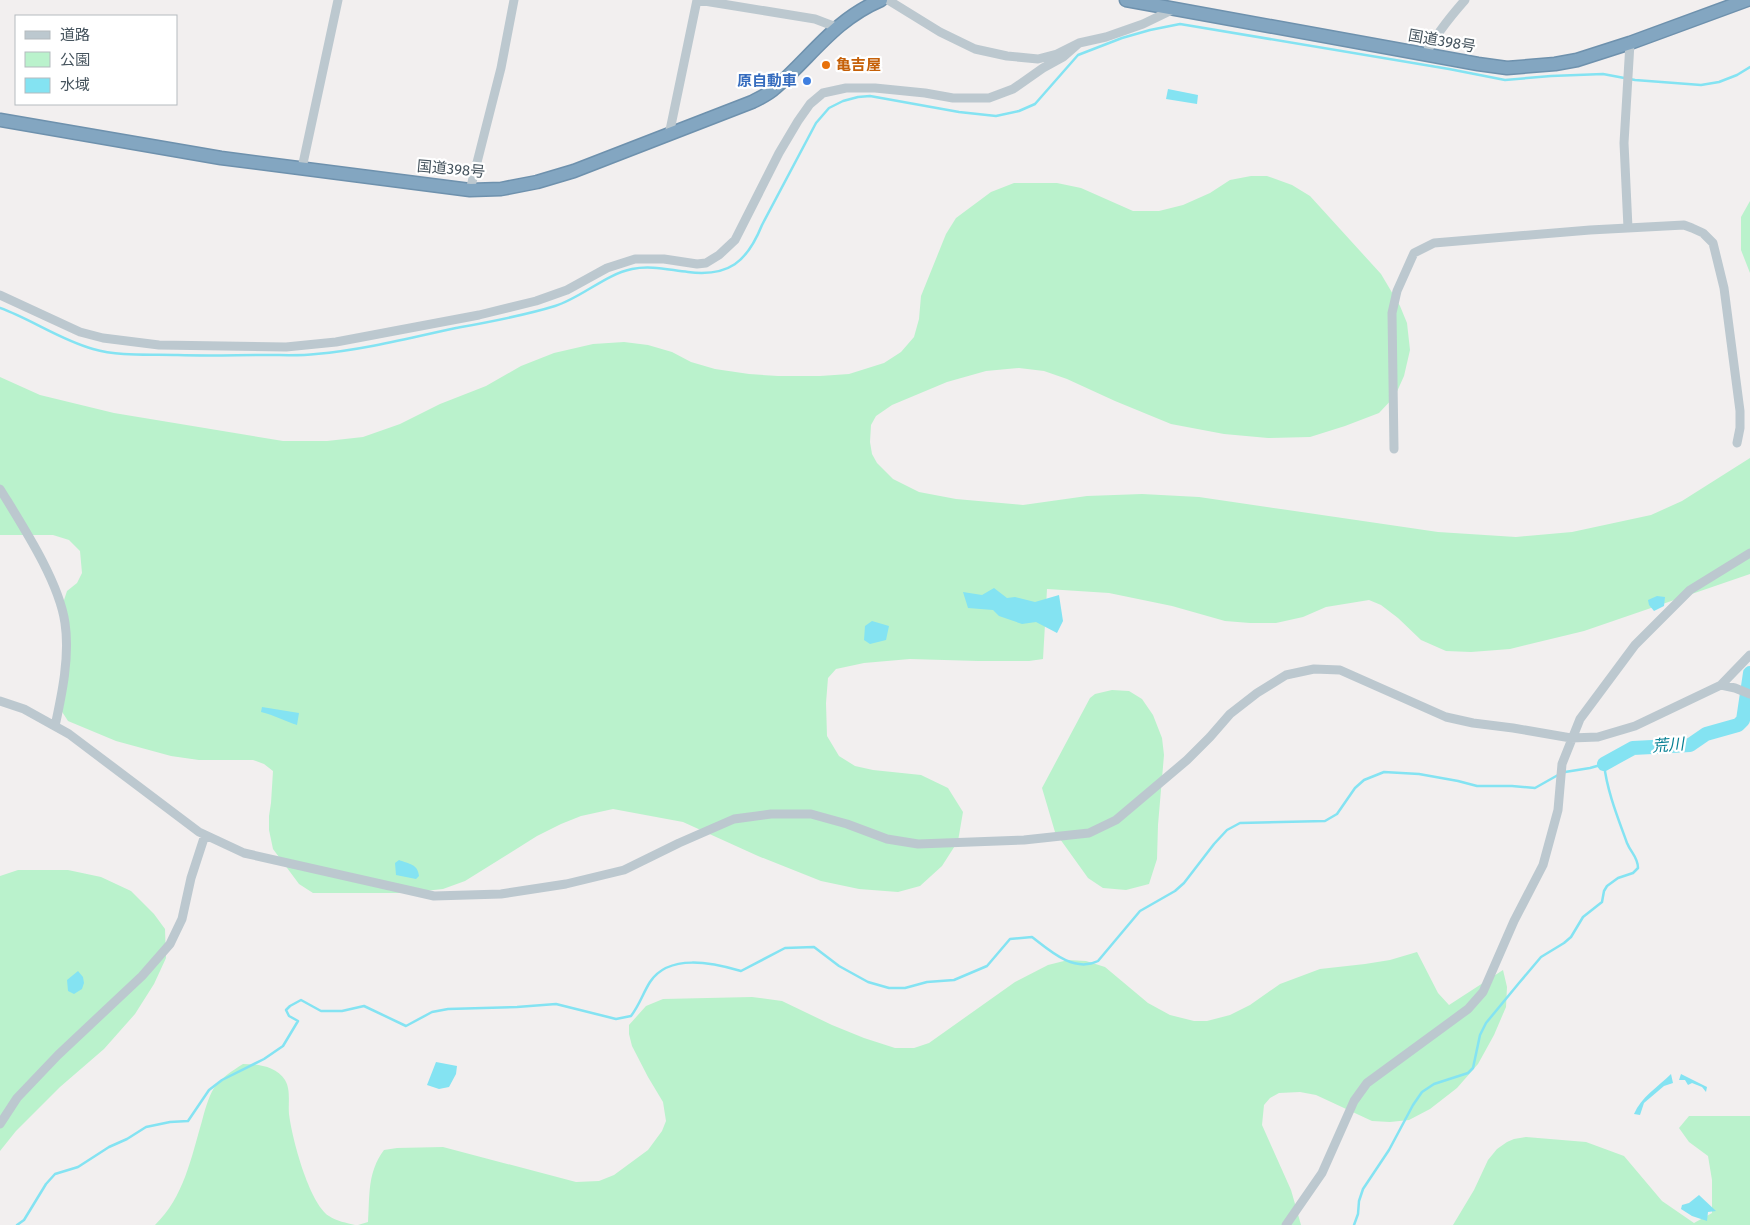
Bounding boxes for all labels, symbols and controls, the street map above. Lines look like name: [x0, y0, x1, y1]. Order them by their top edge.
legend: [15, 15, 178, 105]
text: 道路: [60, 26, 90, 44]
street label: 国道398号: [1407, 26, 1477, 56]
text: 公園: [60, 51, 90, 69]
place label: 亀吉屋: [836, 56, 881, 74]
marker: 亀吉屋: [820, 59, 832, 71]
place label: 原自動車: [737, 72, 797, 90]
marker: 原自動車: [801, 75, 813, 87]
text: 水域: [60, 76, 90, 94]
street label: 国道398号: [416, 157, 486, 181]
water label: 荒川: [1651, 734, 1687, 756]

